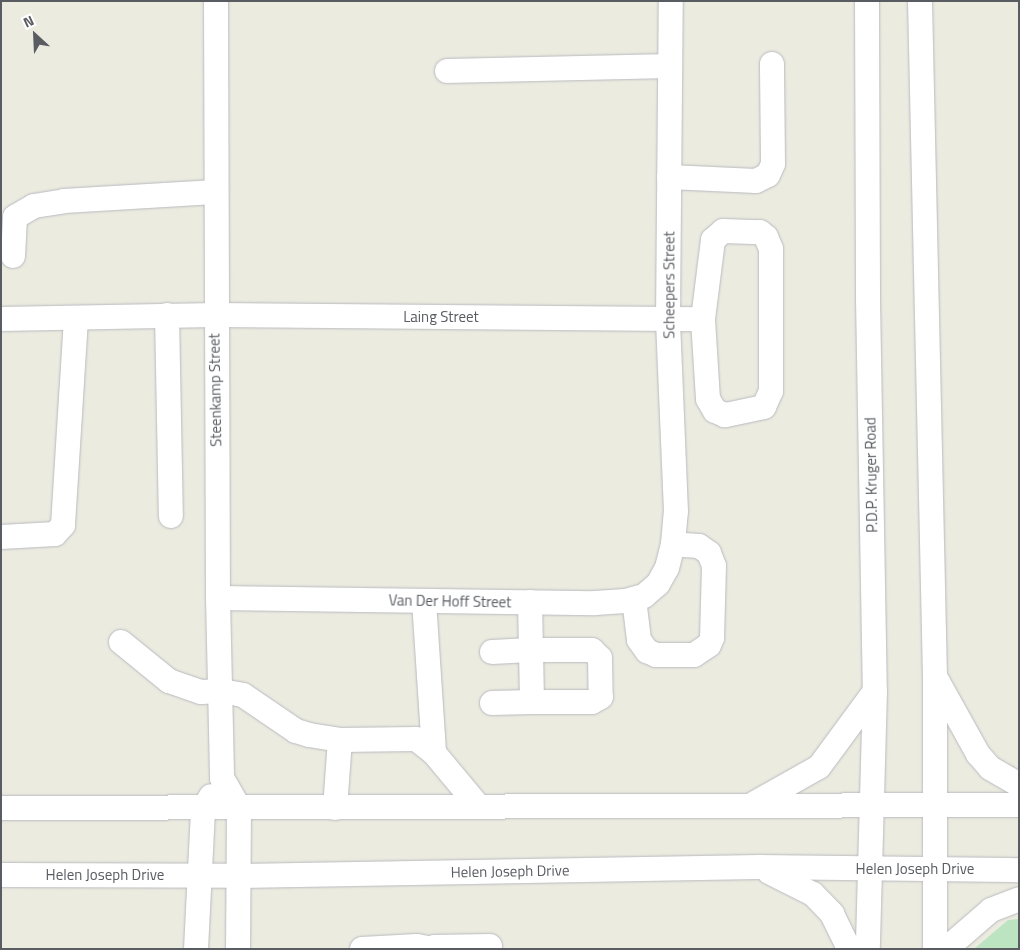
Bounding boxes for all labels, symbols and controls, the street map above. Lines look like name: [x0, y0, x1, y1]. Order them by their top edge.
text: N: [20, 9, 37, 33]
north arrow: [10, 10, 60, 60]
street label: Scheepers Street: [660, 231, 678, 339]
street label: Laing Street: [403, 308, 479, 326]
street label: Steenkamp Street: [205, 333, 225, 447]
street label: P.D.P. Kruger Road: [861, 417, 881, 533]
street label: Van Der Hoff Street: [388, 591, 512, 611]
street label: Helen Joseph Drive: [856, 860, 974, 878]
street label: Helen Joseph Drive: [450, 861, 570, 881]
street label: Helen Joseph Drive: [46, 866, 164, 884]

